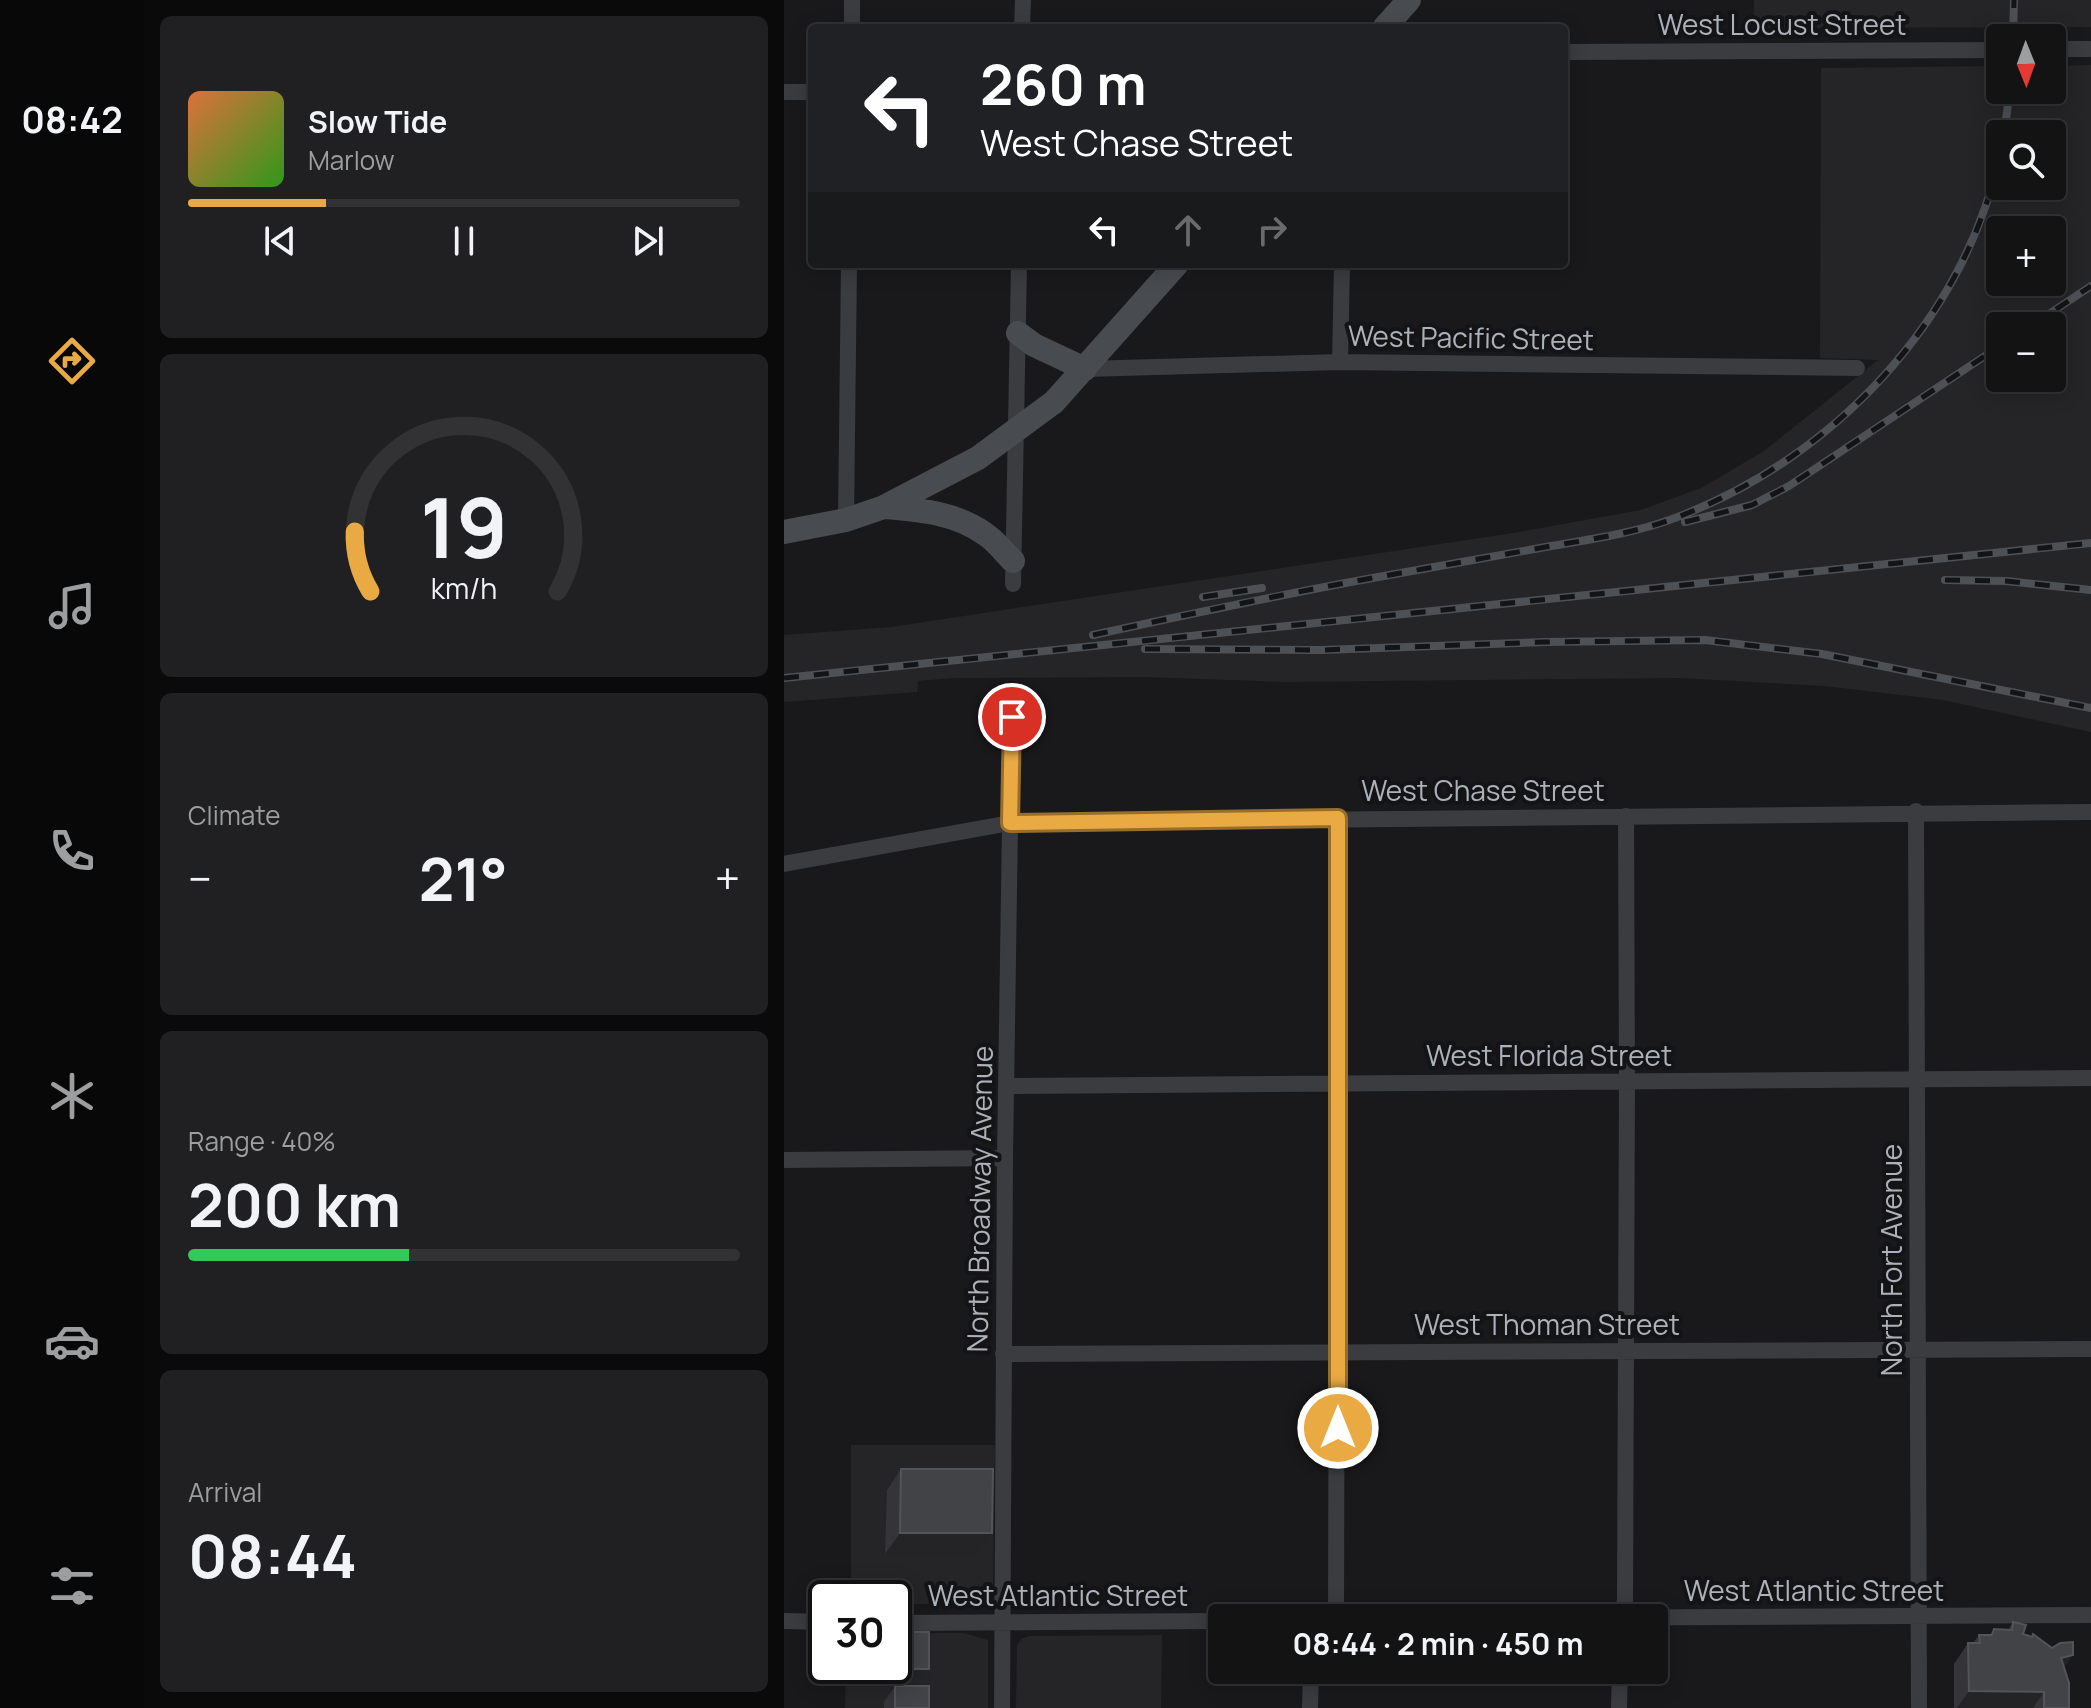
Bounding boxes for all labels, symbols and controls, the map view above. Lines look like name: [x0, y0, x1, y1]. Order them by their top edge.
street label: West Locust Street: [1657, 5, 1907, 43]
north arrow: [1986, 24, 2066, 104]
map controls: [1986, 24, 2066, 392]
text: 260 m: [980, 45, 1147, 122]
icon: left: [848, 56, 952, 160]
text: 08:42: [21, 95, 123, 144]
text: Slow Tide: [308, 101, 447, 142]
text: West Chase Street: [980, 118, 1293, 167]
button: search: [1986, 120, 2066, 200]
text: Marlow: [308, 142, 395, 178]
icon: left: [1082, 208, 1126, 252]
icon: ahead: [1166, 208, 1210, 252]
icon: right: [1250, 208, 1294, 252]
button: +: [1986, 216, 2066, 296]
icon: previous: [258, 219, 302, 263]
icon: pause: [442, 219, 486, 263]
icon: next: [626, 219, 670, 263]
button: −: [1986, 312, 2066, 392]
street label: West Pacific Street: [1348, 316, 1594, 358]
icon: directions: [44, 333, 100, 389]
text: 19: [420, 468, 508, 582]
text: km/h: [431, 569, 497, 608]
icon: music: [44, 578, 100, 634]
pin: [978, 683, 1046, 751]
icon: arrive: [990, 695, 1034, 739]
street label: West Chase Street: [1361, 771, 1605, 809]
text: Climate: [188, 797, 280, 833]
icon: phone: [44, 823, 100, 879]
text: 21°: [419, 837, 508, 919]
text: −: [188, 848, 212, 908]
text: +: [715, 848, 740, 908]
street label: West Florida Street: [1426, 1036, 1672, 1074]
street label: North Broadway Avenue: [957, 1045, 1001, 1353]
icon: climate: [44, 1068, 100, 1124]
text: Range · 40%: [188, 1123, 336, 1159]
street label: North Fort Avenue: [1872, 1144, 1910, 1376]
text: 200 km: [188, 1163, 401, 1245]
street label: West Thoman Street: [1414, 1305, 1680, 1343]
icon: car: [44, 1313, 100, 1369]
position arrow: [1296, 1386, 1380, 1470]
text: Arrival: [188, 1474, 262, 1510]
text: 08:44: [188, 1514, 357, 1596]
icon: filters: [44, 1558, 100, 1614]
street label: West Atlantic Street: [1684, 1571, 1944, 1609]
street label: West Atlantic Street: [928, 1576, 1188, 1614]
speed limit sign: 30: [808, 1580, 912, 1684]
text: 08:44 · 2 min · 450 m: [1292, 1623, 1584, 1664]

